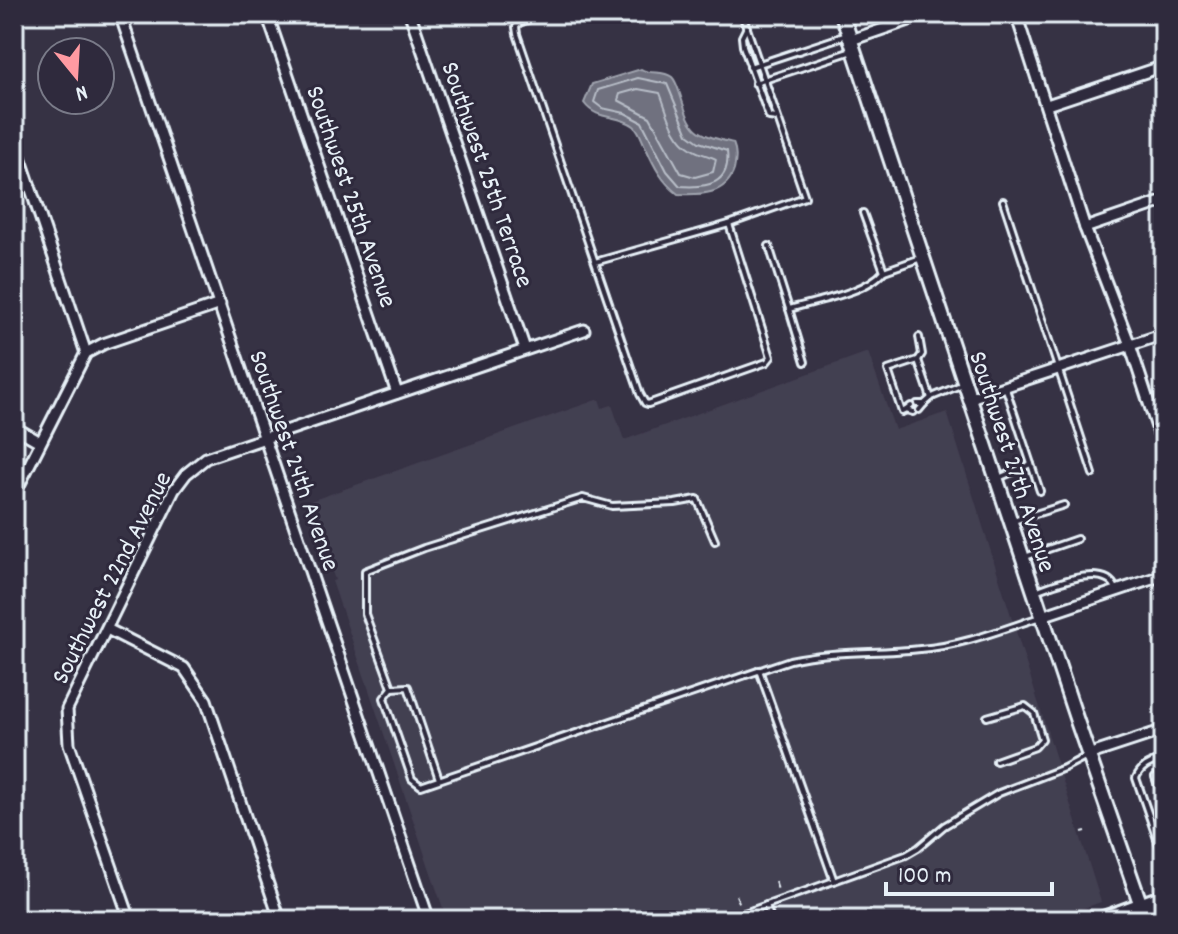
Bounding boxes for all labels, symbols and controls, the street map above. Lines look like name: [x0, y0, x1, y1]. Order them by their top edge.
north arrow: [36, 36, 116, 116]
street label: Southwest 25th Terrace: [430, 57, 542, 293]
text: N: [71, 75, 91, 108]
street label: Southwest 25th Avenue: [294, 81, 405, 313]
street label: Southwest 24th Avenue: [238, 346, 348, 576]
street label: Southwest 27th Avenue: [957, 347, 1064, 577]
street label: Southwest 22nd Avenue: [43, 466, 183, 691]
scale bar: [886, 846, 1052, 896]
text: 100 m: [898, 860, 951, 894]

